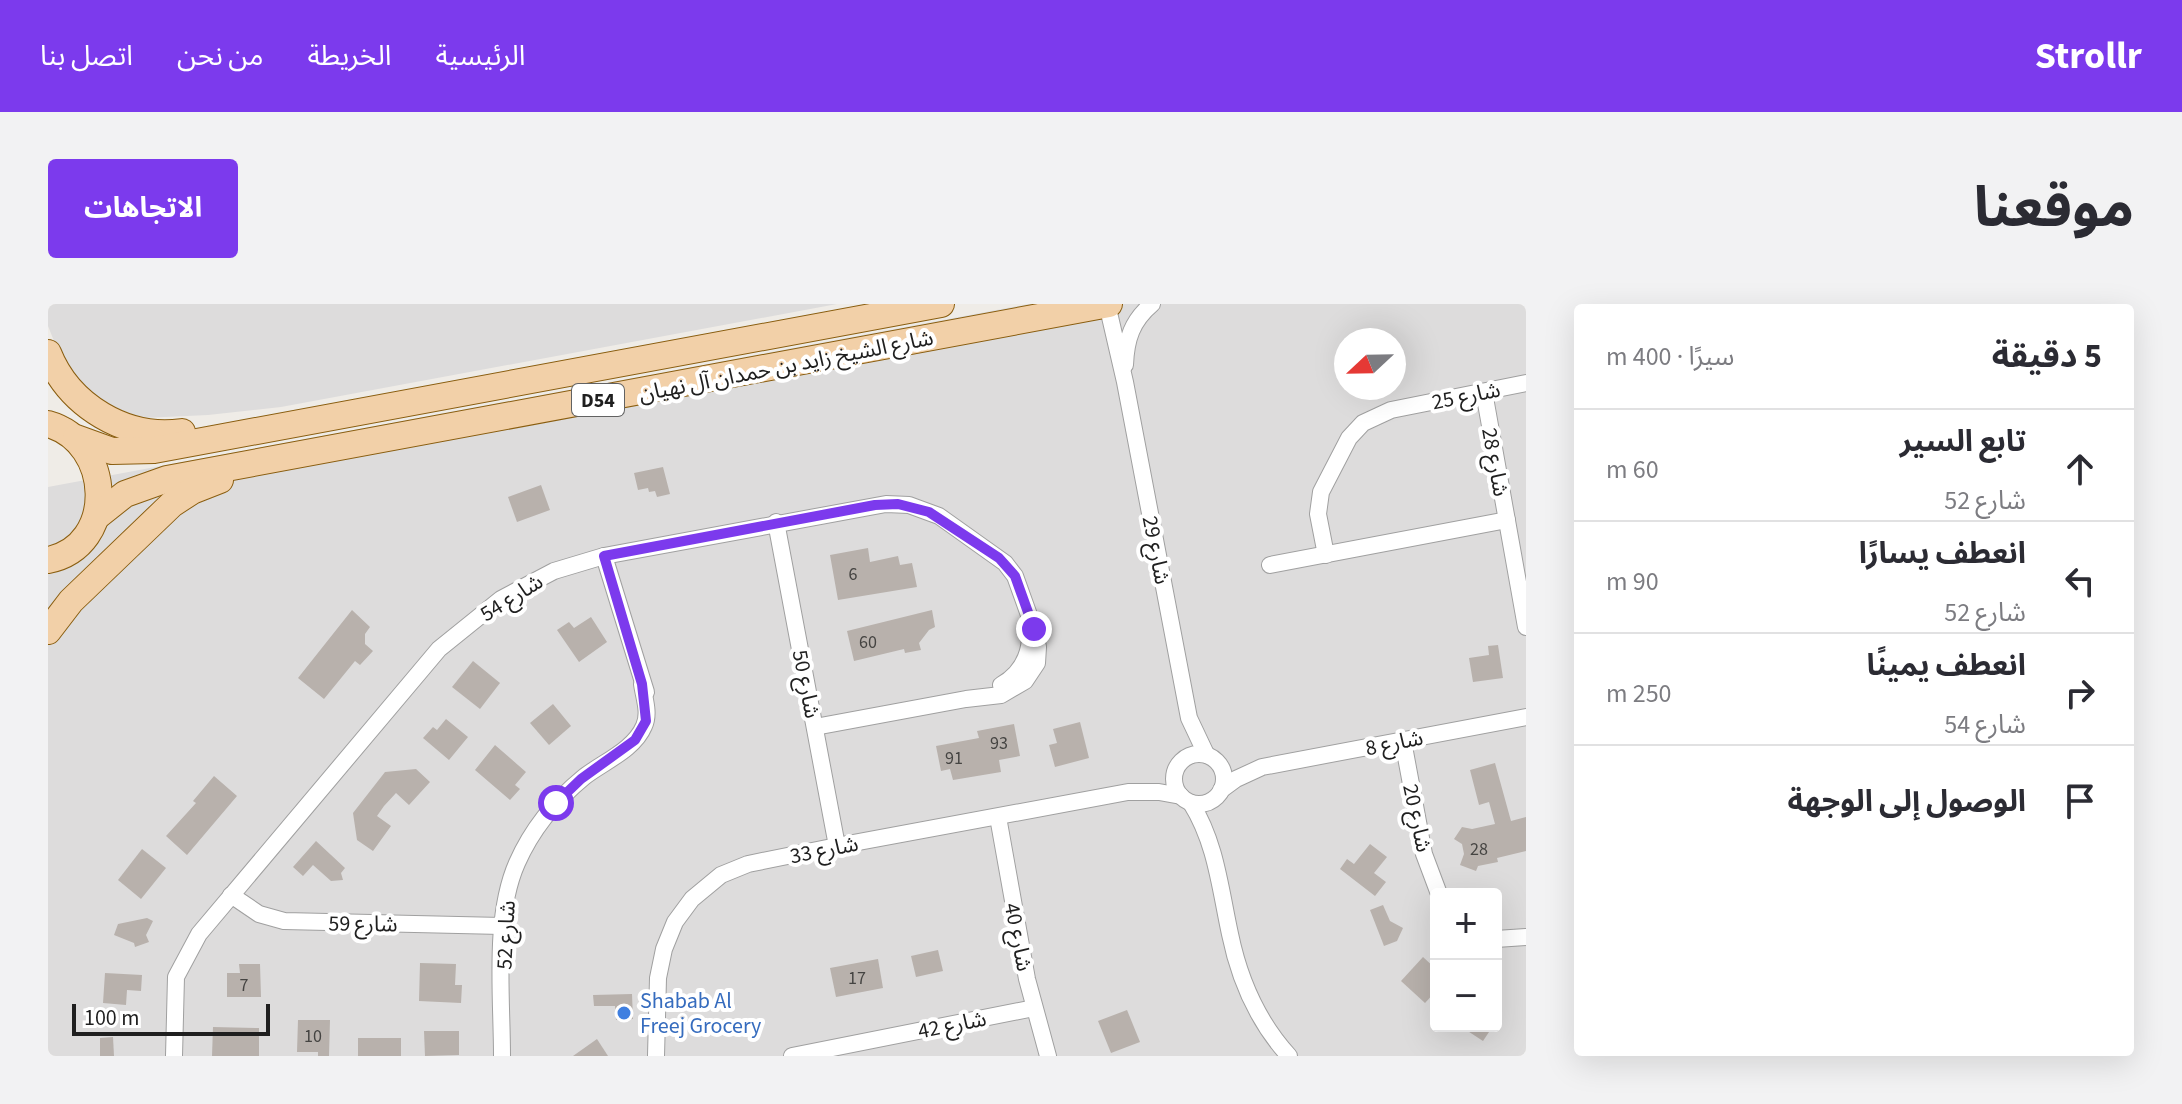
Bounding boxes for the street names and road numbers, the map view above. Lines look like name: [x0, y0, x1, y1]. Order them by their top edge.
street label: شارع الشيخ زايد بن حمدان آل نهيان: [636, 322, 936, 410]
street label: شارع 25: [1429, 374, 1503, 418]
road number: D54: [572, 384, 624, 416]
street label: شارع 28: [1473, 425, 1517, 499]
street label: شارع 29: [1134, 513, 1178, 587]
street label: شارع 54: [474, 566, 549, 630]
street label: شارع 50: [784, 647, 828, 721]
street label: شارع 8: [1363, 722, 1426, 764]
street label: شارع 20: [1394, 781, 1440, 855]
street label: شارع 33: [787, 828, 861, 872]
street label: شارع 52: [488, 900, 524, 970]
street label: شارع 40: [996, 900, 1040, 974]
street label: شارع 59: [328, 907, 398, 941]
street label: شارع 42: [915, 1003, 989, 1047]

